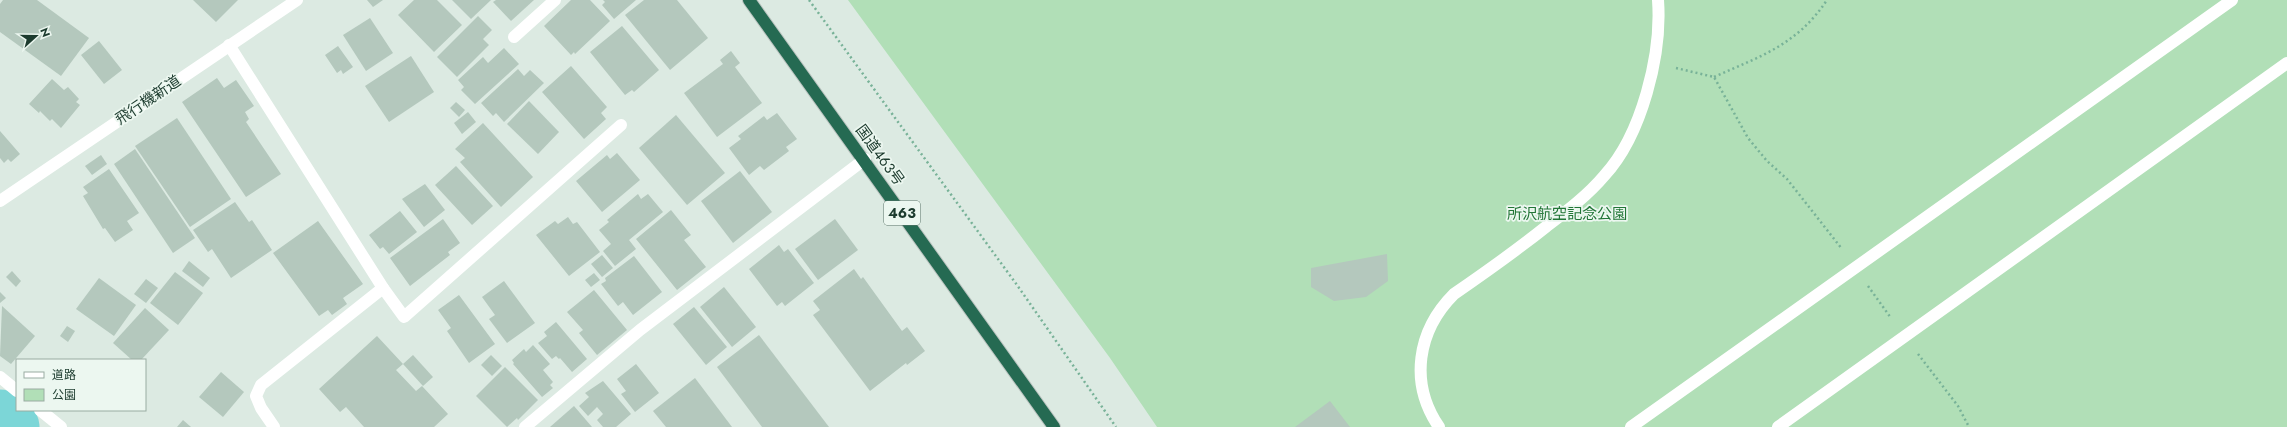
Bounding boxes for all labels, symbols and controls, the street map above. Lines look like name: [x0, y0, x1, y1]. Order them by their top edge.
north arrow: [16, 16, 56, 56]
text: N: [36, 25, 54, 39]
street label: 飛行機新道: [111, 70, 185, 130]
street label: 国道463号: [850, 120, 910, 190]
road number: 463: [884, 201, 920, 225]
park label: 所沢航空記念公園: [1507, 203, 1627, 225]
legend: [16, 359, 146, 411]
text: 道路: [52, 366, 76, 384]
text: 公園: [52, 386, 76, 404]

